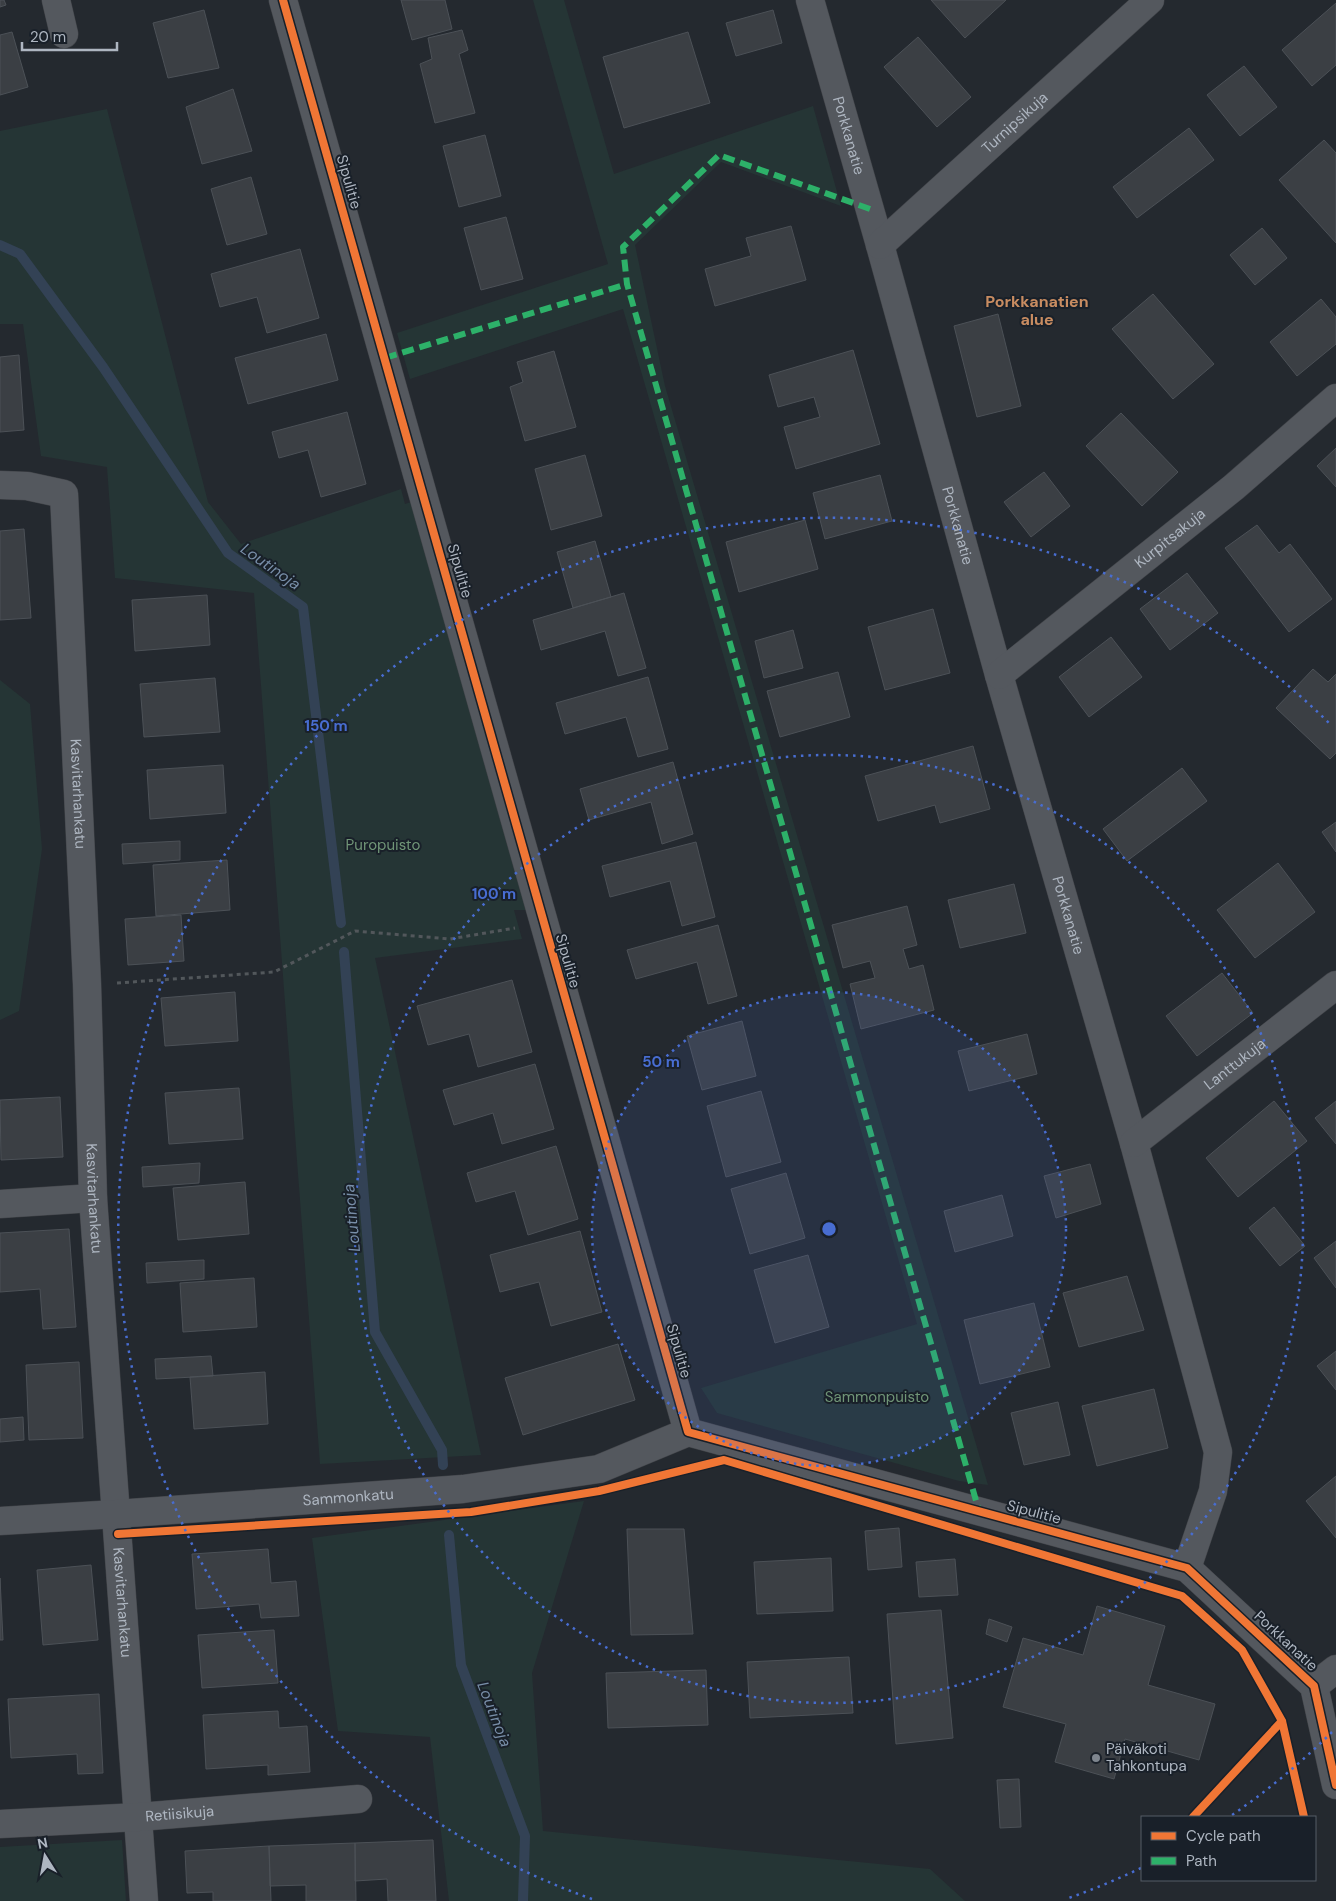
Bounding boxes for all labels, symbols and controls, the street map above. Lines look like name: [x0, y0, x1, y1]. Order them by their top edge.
scale bar: [22, 20, 118, 52]
text: 20 m: [30, 27, 66, 47]
street label: Turnipsikuja: [977, 88, 1052, 158]
street label: Porkkanatie: [828, 94, 869, 177]
street label: Sipulitie: [332, 153, 366, 211]
district label: Porkkanatien alue: [985, 291, 1089, 330]
street label: Porkkanatie: [937, 484, 978, 567]
street label: Kurpitsakuja: [1130, 504, 1210, 573]
water label: Loutinoja: [237, 538, 305, 595]
street label: Sipulitie: [443, 542, 477, 600]
text: 150 m: [305, 716, 348, 736]
street label: Kasvitarhankatu: [65, 738, 91, 849]
park label: Puropuisto: [346, 835, 421, 855]
street label: Porkkanatie: [1048, 874, 1089, 957]
text: 100 m: [472, 884, 516, 904]
street label: Sipulitie: [551, 932, 585, 990]
street label: Lanttukuja: [1200, 1034, 1270, 1095]
text: 50 m: [642, 1052, 680, 1072]
street label: Kasvitarhankatu: [81, 1143, 107, 1254]
water label: Loutinoja: [338, 1183, 365, 1253]
centre of rings: [820, 1220, 838, 1238]
street label: Sipulitie: [662, 1322, 696, 1380]
park label: Sammonpuisto: [825, 1387, 929, 1407]
street label: Sammonkatu: [302, 1484, 394, 1511]
street label: Sipulitie: [1005, 1495, 1063, 1529]
street label: Kasvitarhankatu: [108, 1547, 136, 1658]
street label: Porkkanatie: [1250, 1606, 1322, 1676]
water label: Loutinoja: [472, 1678, 517, 1750]
place label: Päiväkoti Tahkontupa: [1106, 1739, 1187, 1776]
marker: Päiväkoti Tahkontupa: [1090, 1752, 1102, 1764]
street label: Retiisikuja: [144, 1801, 215, 1826]
legend: [1141, 1816, 1316, 1881]
text: Cycle path: [1186, 1826, 1261, 1846]
north arrow: [20, 1831, 70, 1881]
text: N: [36, 1833, 49, 1853]
text: Path: [1186, 1851, 1217, 1871]

